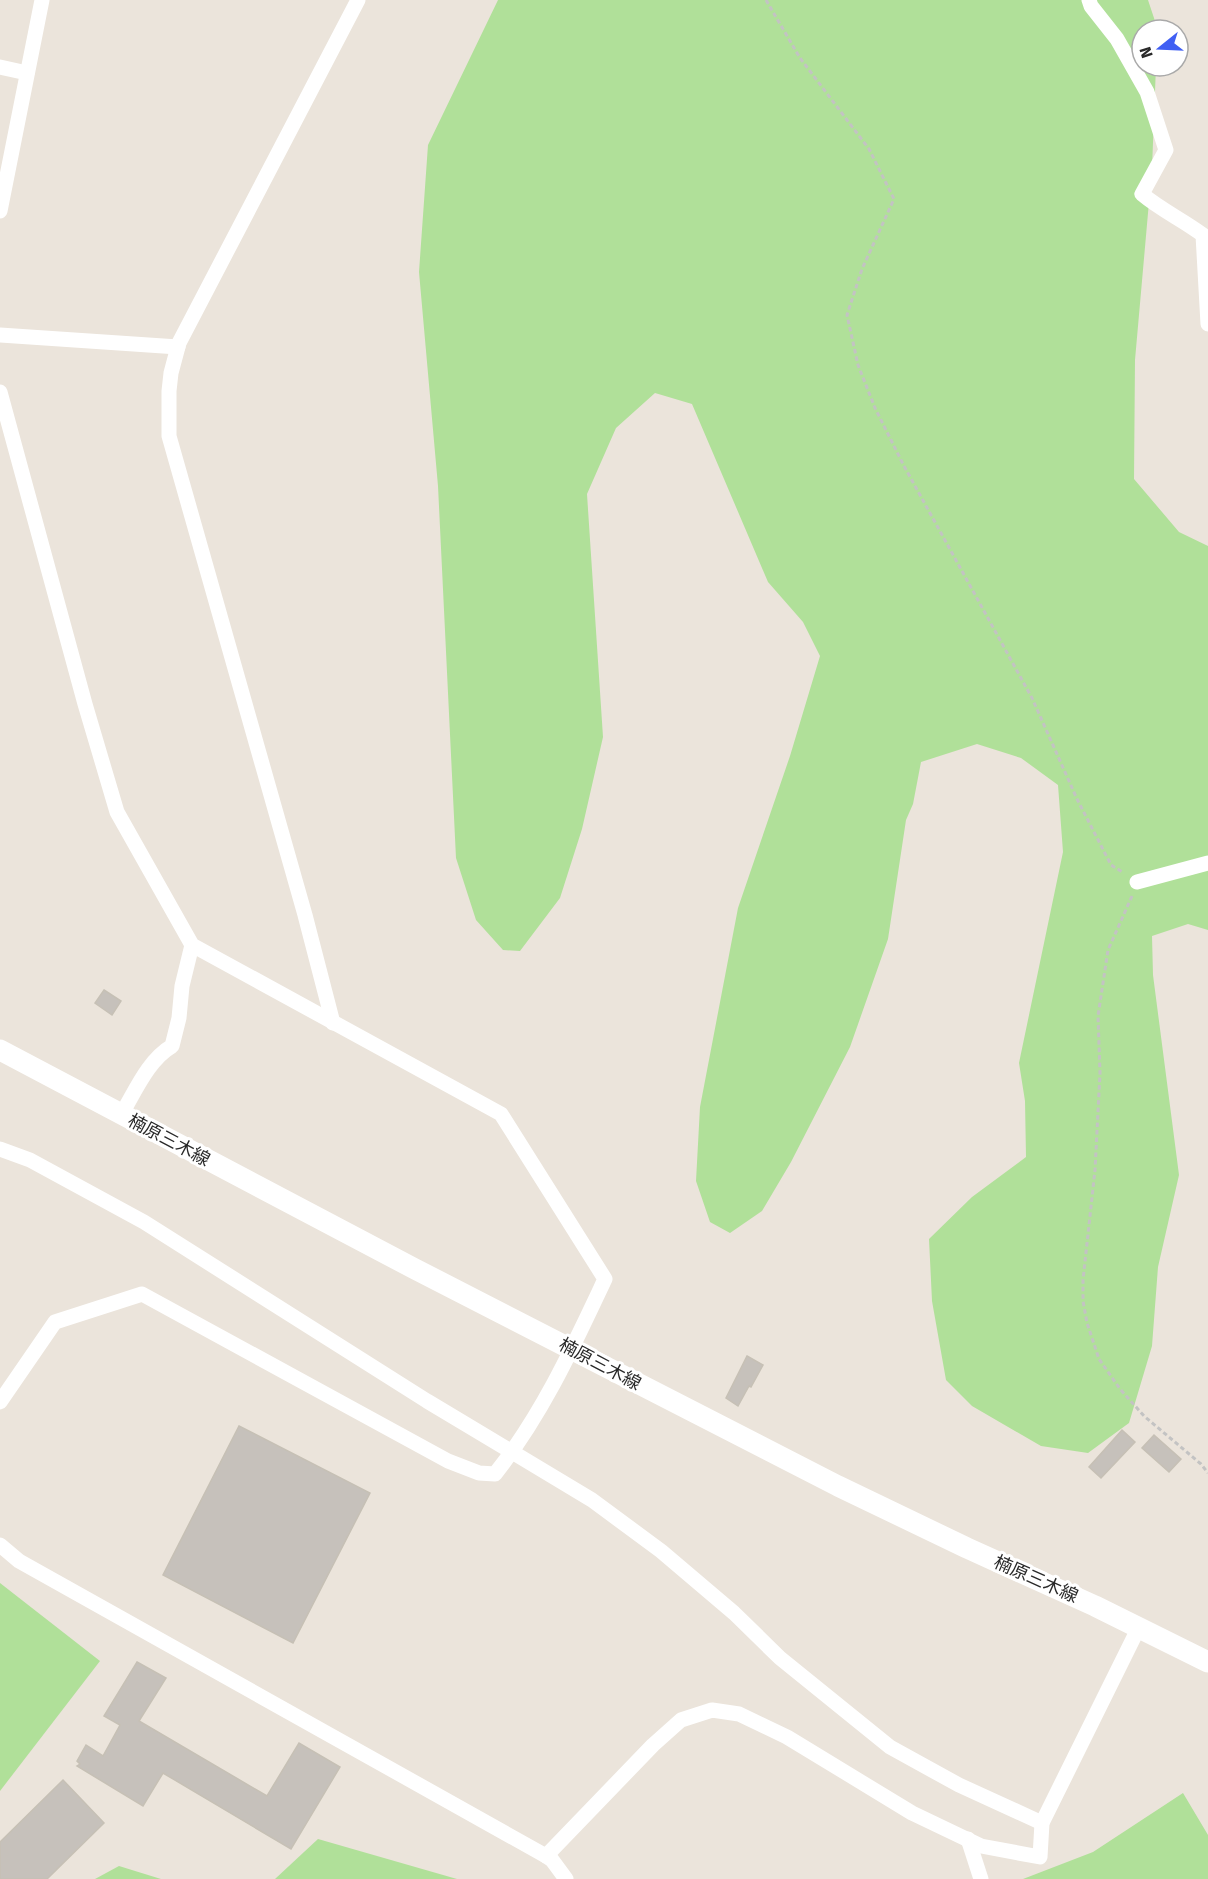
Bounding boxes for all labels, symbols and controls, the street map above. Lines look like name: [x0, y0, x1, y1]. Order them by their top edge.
north arrow: [1130, 18, 1190, 78]
text: N: [1136, 45, 1157, 60]
street label: 楠原三木線: [124, 1109, 214, 1171]
street label: 楠原三木線: [555, 1333, 645, 1395]
street label: 楠原三木線: [990, 1551, 1082, 1607]

